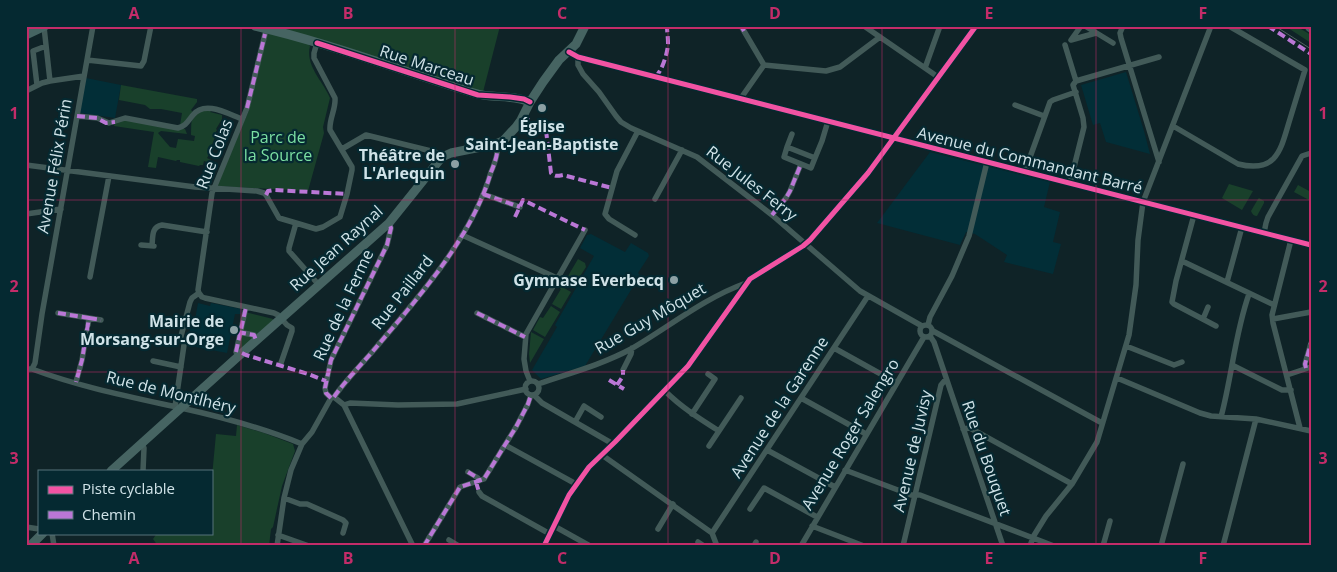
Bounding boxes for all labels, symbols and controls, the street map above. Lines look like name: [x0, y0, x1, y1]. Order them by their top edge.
text: A: [128, 2, 140, 24]
text: B: [343, 2, 353, 24]
text: C: [557, 2, 567, 24]
text: D: [769, 2, 781, 24]
text: E: [985, 2, 994, 24]
text: F: [1199, 2, 1207, 24]
street label: Rue Marceau: [377, 39, 477, 91]
street label: Avenue Félix Périn: [31, 97, 77, 235]
text: 1: [9, 102, 19, 124]
marker: Église Saint-Jean-Baptiste: [536, 102, 548, 114]
text: 1: [1318, 102, 1328, 124]
place label: Église Saint-Jean-Baptiste: [466, 115, 618, 155]
street label: Rue Colas: [191, 116, 237, 192]
street label: Avenue du Commandant Barré: [915, 121, 1145, 199]
park label: Parc de la Source: [244, 126, 312, 166]
street label: Rue Jules Ferry: [702, 140, 803, 226]
place label: Théâtre de L'Arlequin: [359, 144, 445, 184]
marker: Théâtre de L'Arlequin: [449, 158, 461, 170]
street label: Rue Jean Raynal: [285, 200, 387, 296]
street label: Rue de la Ferme: [308, 246, 378, 364]
street label: Rue Paillard: [366, 250, 438, 334]
place label: Gymnase Everbecq: [513, 269, 664, 291]
marker: Gymnase Everbecq: [668, 274, 680, 286]
text: 2: [9, 275, 19, 297]
text: 2: [1318, 275, 1328, 297]
street label: Rue Guy Môquet: [590, 277, 710, 359]
place label: Mairie de Morsang-sur-Orge: [80, 310, 224, 350]
marker: Mairie de Morsang-sur-Orge: [228, 324, 240, 336]
street label: Avenue de la Garenne: [725, 332, 833, 482]
street label: Avenue Roger Salengro: [796, 354, 904, 514]
street label: Rue de Montlhéry: [104, 365, 239, 419]
street label: Avenue de Juvisy: [887, 387, 937, 514]
street label: Rue du Bouquet: [957, 397, 1017, 519]
text: 3: [9, 447, 19, 469]
text: 3: [1318, 447, 1328, 469]
legend: [38, 470, 212, 534]
text: Piste cyclable: [82, 478, 175, 498]
text: Chemin: [82, 504, 136, 524]
text: A: [128, 547, 140, 569]
text: B: [343, 547, 353, 569]
text: C: [557, 547, 567, 569]
text: D: [769, 547, 781, 569]
text: E: [985, 547, 994, 569]
text: F: [1199, 547, 1207, 569]

